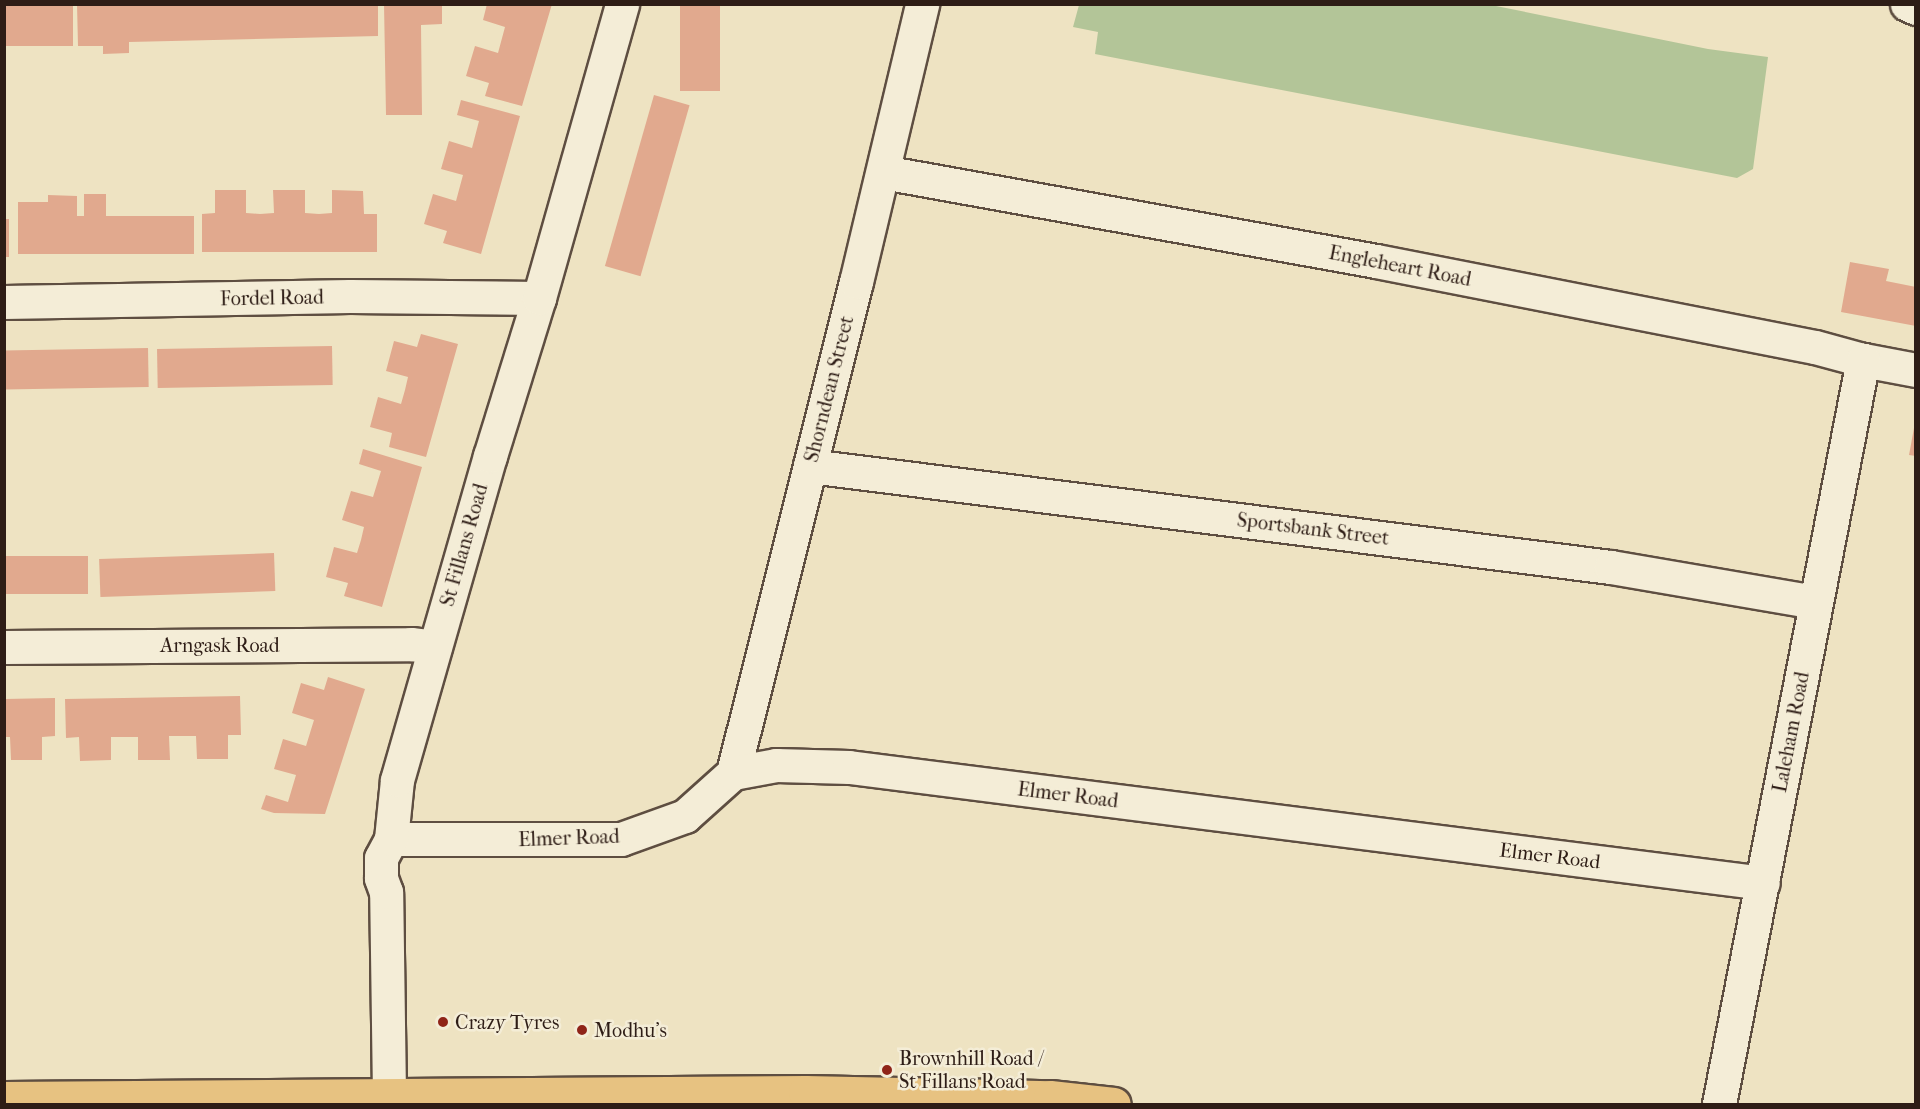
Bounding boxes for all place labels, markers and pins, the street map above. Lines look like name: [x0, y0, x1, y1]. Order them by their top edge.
place label: Crazy Tyres: [455, 1010, 559, 1034]
marker: Crazy Tyres: [436, 1015, 450, 1029]
place label: Modhu's: [594, 1018, 667, 1042]
marker: Modhu's: [575, 1023, 589, 1037]
place label: Brownhill Road / St Fillans Road: [899, 1046, 1043, 1093]
marker: Brownhill Road / St Fillans Road: [880, 1063, 894, 1077]

